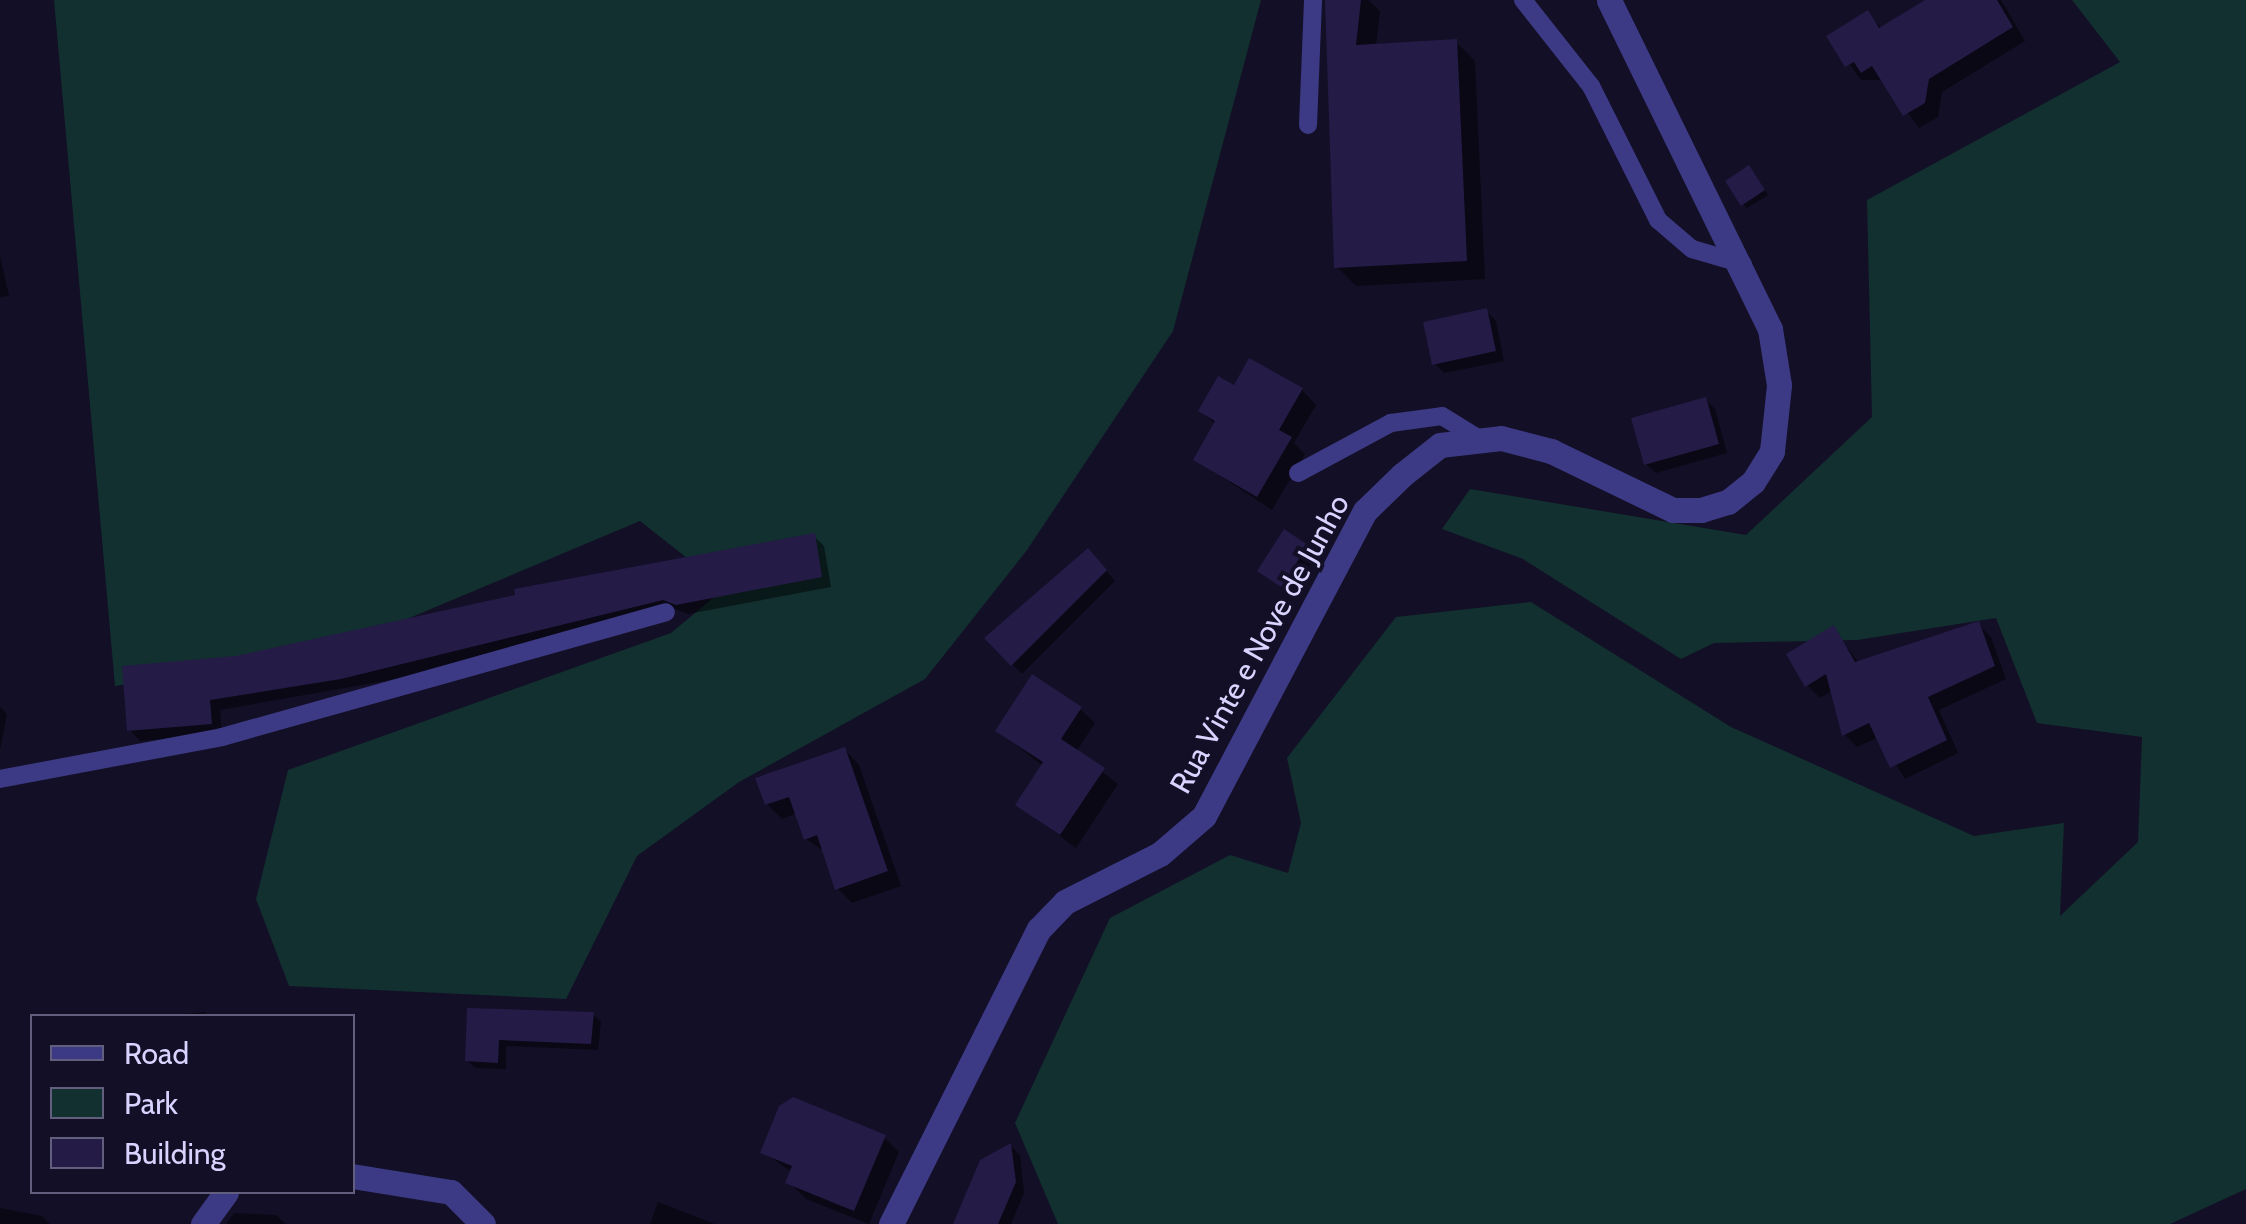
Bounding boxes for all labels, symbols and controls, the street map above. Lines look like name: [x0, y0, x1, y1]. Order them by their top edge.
street label: Rua Vinte e Nove de Junho: [1163, 488, 1357, 800]
legend: [30, 1014, 355, 1194]
text: Road: [124, 1035, 189, 1072]
text: Park: [124, 1085, 178, 1122]
text: Building: [124, 1135, 226, 1172]

